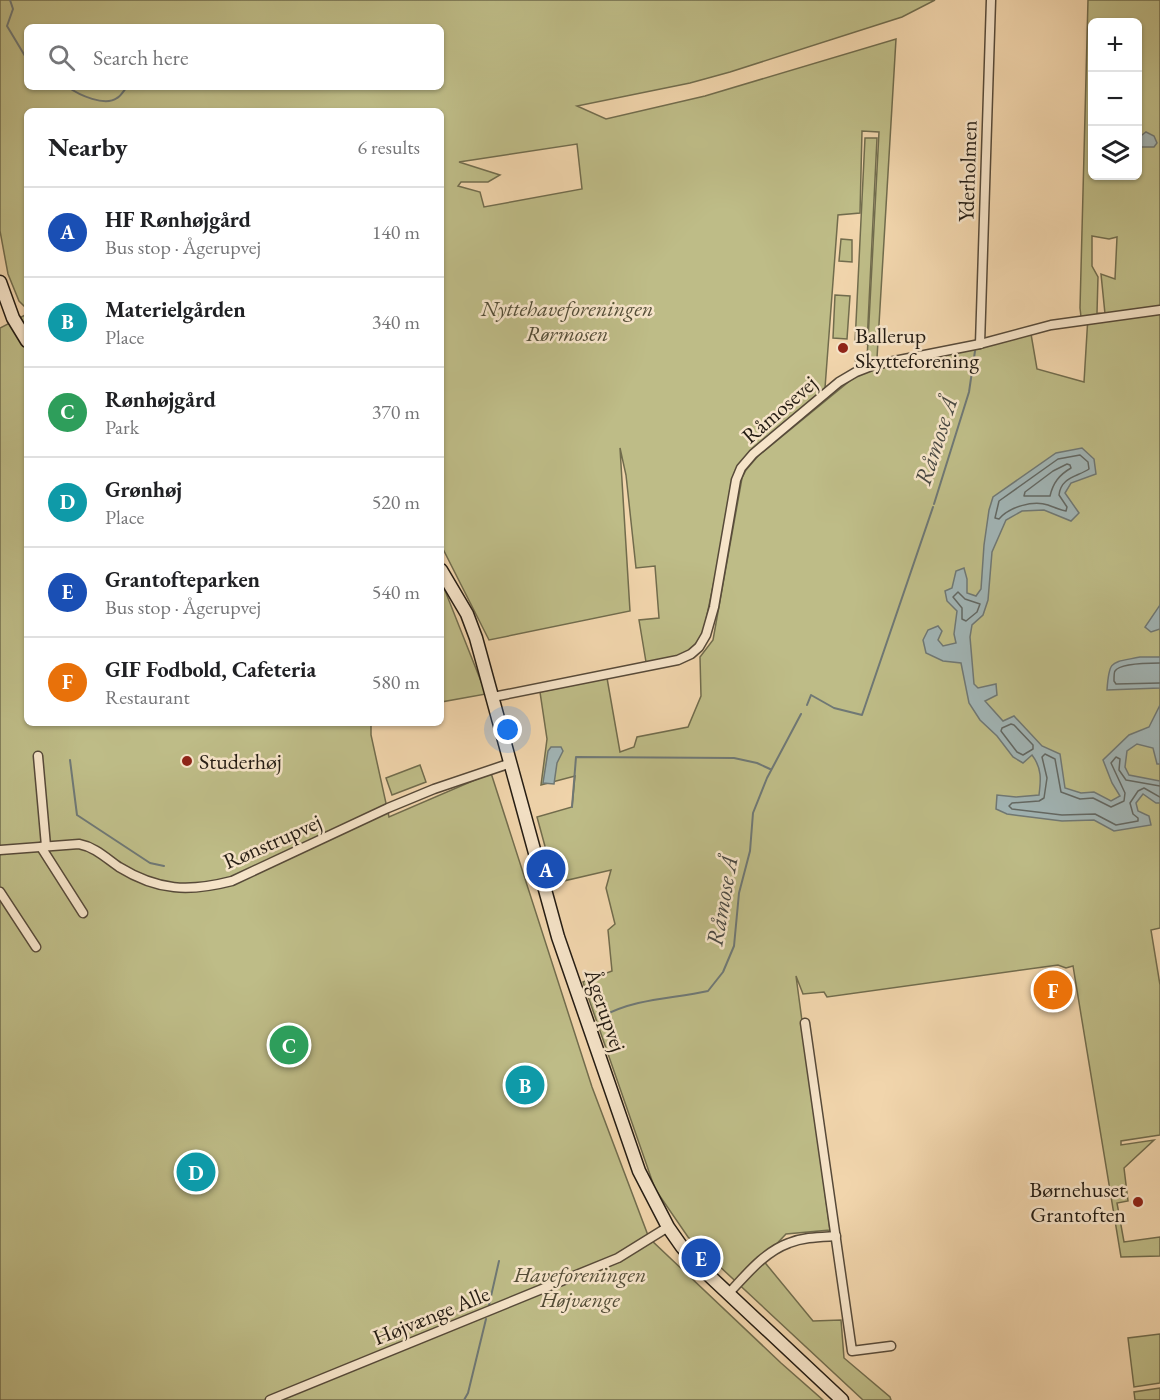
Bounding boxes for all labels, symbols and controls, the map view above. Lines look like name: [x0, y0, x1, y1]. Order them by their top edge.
map controls: [1088, 18, 1142, 180]
button: +: [1088, 18, 1142, 72]
search box: [24, 24, 444, 90]
icon: search: [45, 41, 78, 74]
text: Search here: [93, 43, 188, 72]
button: −: [1088, 72, 1142, 126]
street label: Yderholmen: [951, 119, 984, 223]
button: layers: [1088, 126, 1142, 180]
text: Nearby: [48, 130, 128, 164]
text: 6 results: [357, 134, 420, 160]
text: HF Rønhøjgård: [105, 205, 251, 234]
text: A: [60, 219, 75, 245]
text: 140 m: [372, 219, 420, 245]
text: Bus stop · Ågerupvej: [105, 234, 261, 260]
park label: Nyttehaveforeningen Rørmosen: [480, 294, 653, 348]
text: Materielgården: [105, 295, 246, 324]
text: B: [61, 309, 74, 335]
text: 340 m: [372, 309, 420, 335]
place label: Ballerup Skytteforening: [855, 321, 979, 375]
text: Place: [105, 324, 144, 350]
marker: Ballerup Skytteforening: [836, 341, 850, 355]
street label: Råmosevej: [736, 369, 823, 450]
text: Rønhøjgård: [105, 385, 216, 414]
water label: Råmose Å: [907, 391, 965, 489]
text: C: [60, 399, 75, 425]
text: 370 m: [372, 399, 420, 425]
text: Park: [105, 414, 139, 440]
text: Grønhøj: [105, 475, 182, 504]
text: D: [60, 489, 75, 515]
text: 520 m: [372, 489, 420, 515]
text: Place: [105, 504, 144, 530]
text: Grantofteparken: [105, 565, 260, 594]
text: E: [62, 579, 73, 605]
text: 540 m: [372, 579, 420, 605]
text: Bus stop · Ågerupvej: [105, 594, 261, 620]
text: GIF Fodbold, Cafeteria: [105, 655, 316, 684]
text: F: [62, 669, 73, 695]
text: 580 m: [372, 669, 420, 695]
text: Restaurant: [105, 684, 190, 710]
your location: [493, 715, 522, 744]
place label: Studerhøj: [199, 747, 282, 776]
marker: Studerhøj: [180, 754, 194, 768]
street label: Rønstrupvej: [219, 807, 326, 876]
pin: A: [526, 846, 566, 892]
water label: Råmose Å: [698, 851, 745, 949]
street label: Ågerupvej: [577, 964, 633, 1056]
pin: F: [1034, 968, 1072, 1012]
pin: C: [270, 1022, 308, 1068]
pin: B: [506, 1062, 544, 1108]
pin: D: [176, 1150, 216, 1194]
place label: Børnehuset Grantoften: [1029, 1175, 1126, 1229]
marker: Børnehuset Grantoften: [1131, 1195, 1145, 1209]
pin: E: [682, 1236, 720, 1280]
park label: Haveforeningen Højvænge: [513, 1260, 646, 1314]
street label: Højvænge Alle: [368, 1279, 494, 1352]

